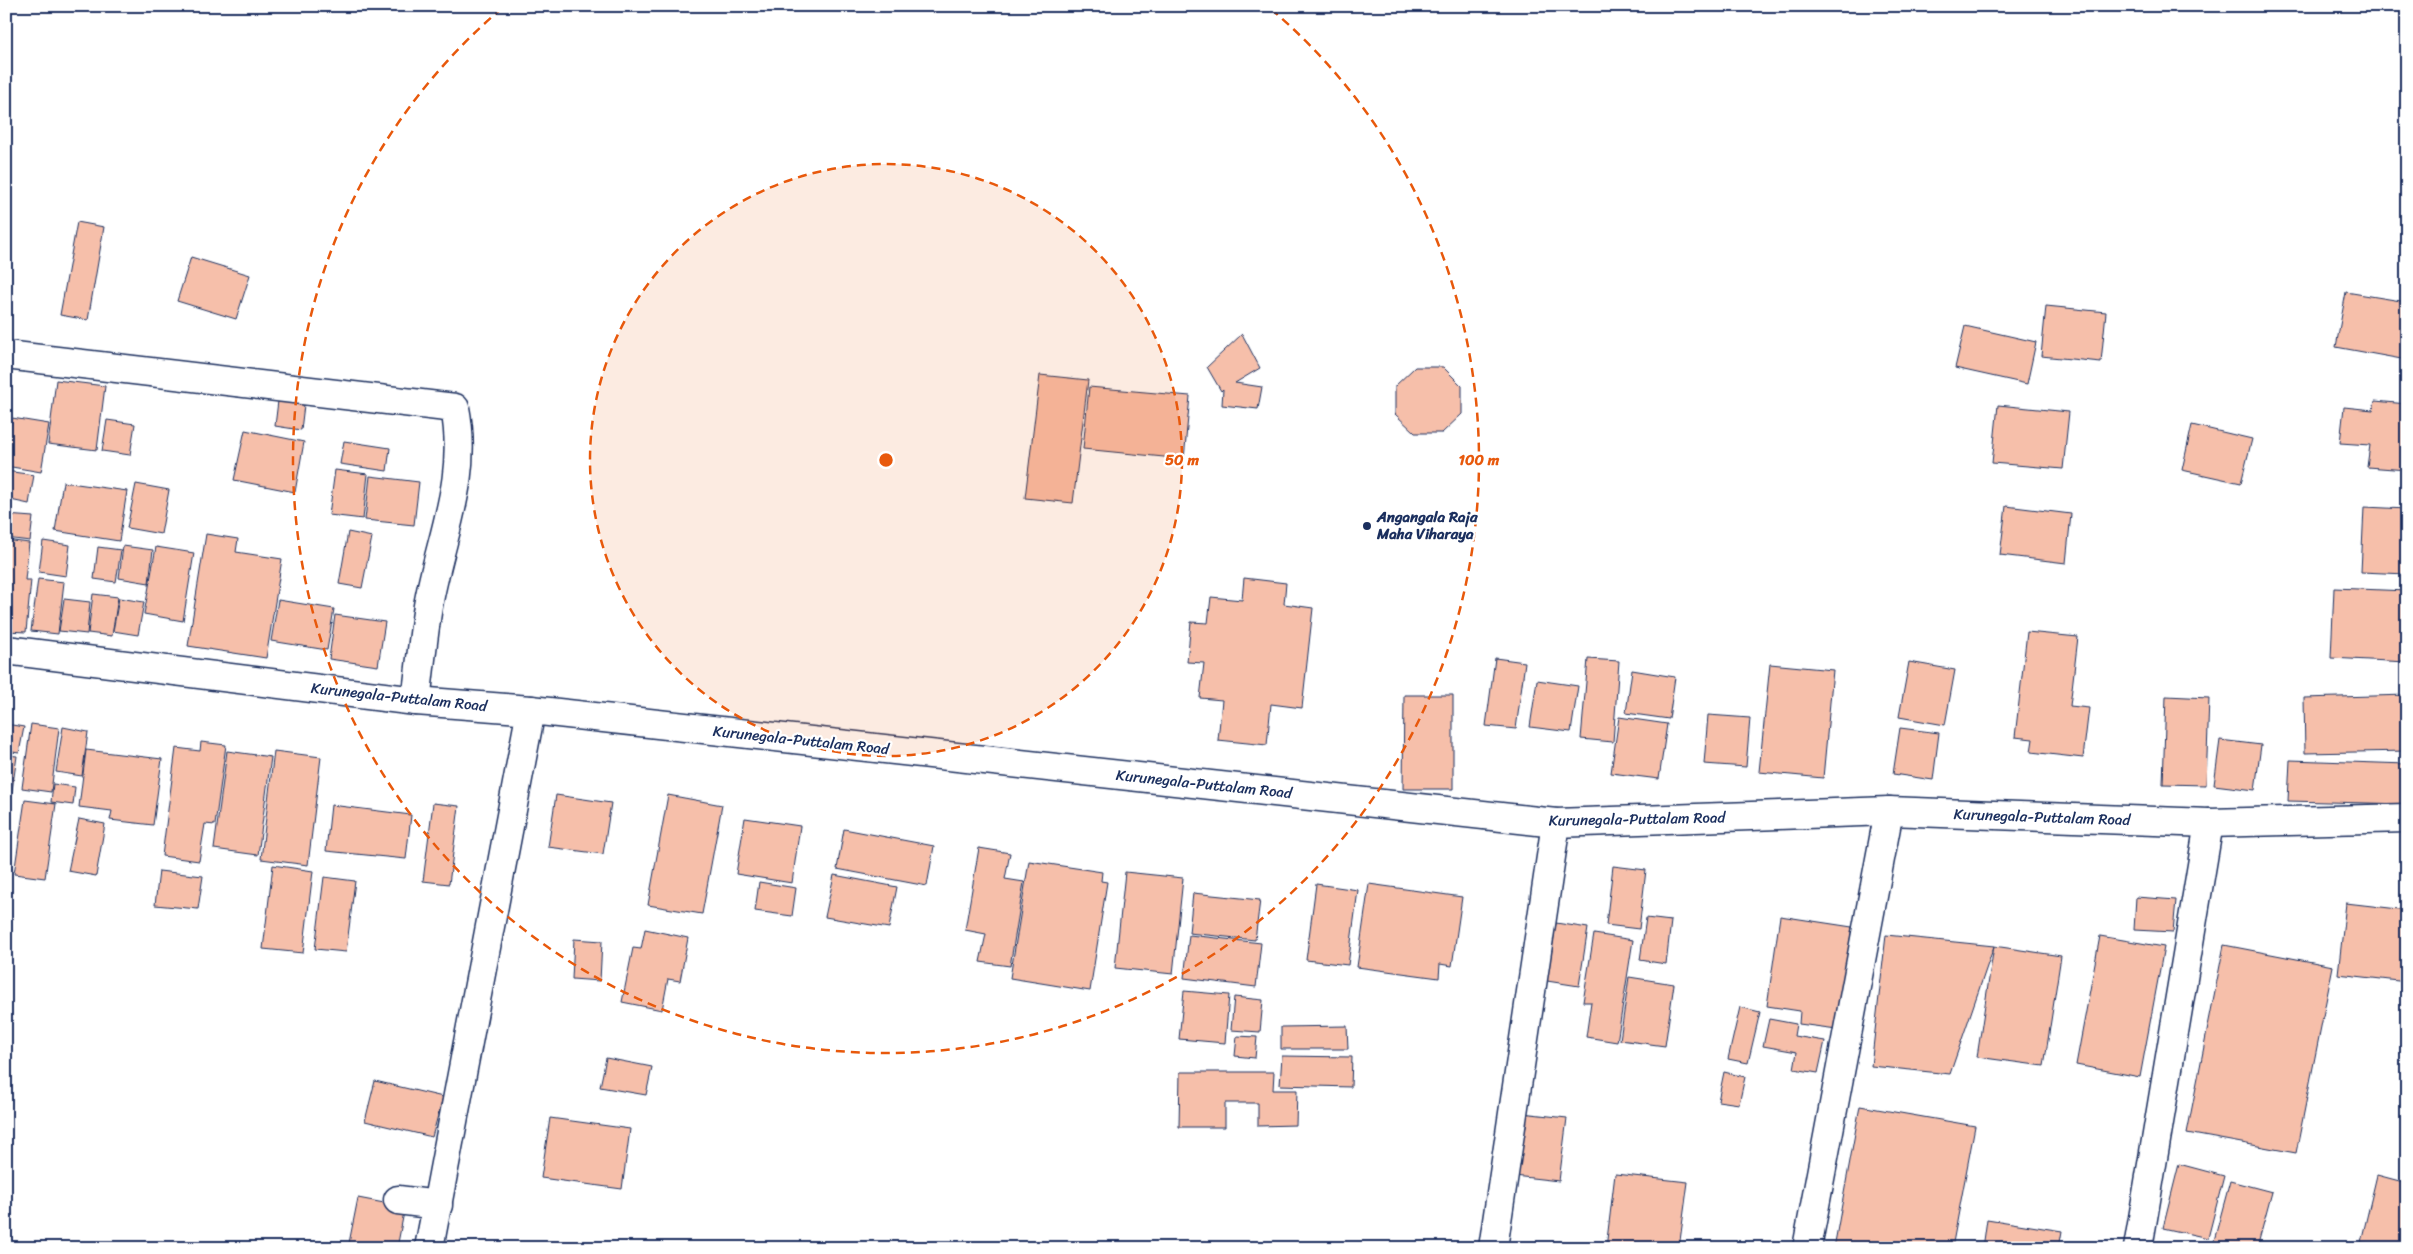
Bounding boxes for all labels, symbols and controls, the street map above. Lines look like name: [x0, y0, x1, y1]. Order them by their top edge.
text: 50 m: [1165, 447, 1200, 473]
text: 100 m: [1459, 447, 1500, 473]
centre of rings: [877, 451, 895, 469]
place label: Angangala Raja Maha Viharaya: [1376, 504, 1478, 547]
marker: Angangala Raja Maha Viharaya: [1361, 520, 1373, 532]
street label: Kurunegala-Puttalam Road: [310, 675, 489, 719]
street label: Kurunegala-Puttalam Road: [712, 718, 891, 762]
street label: Kurunegala-Puttalam Road: [1115, 762, 1294, 806]
street label: Kurunegala-Puttalam Road: [1953, 801, 2132, 833]
street label: Kurunegala-Puttalam Road: [1548, 804, 1727, 834]

